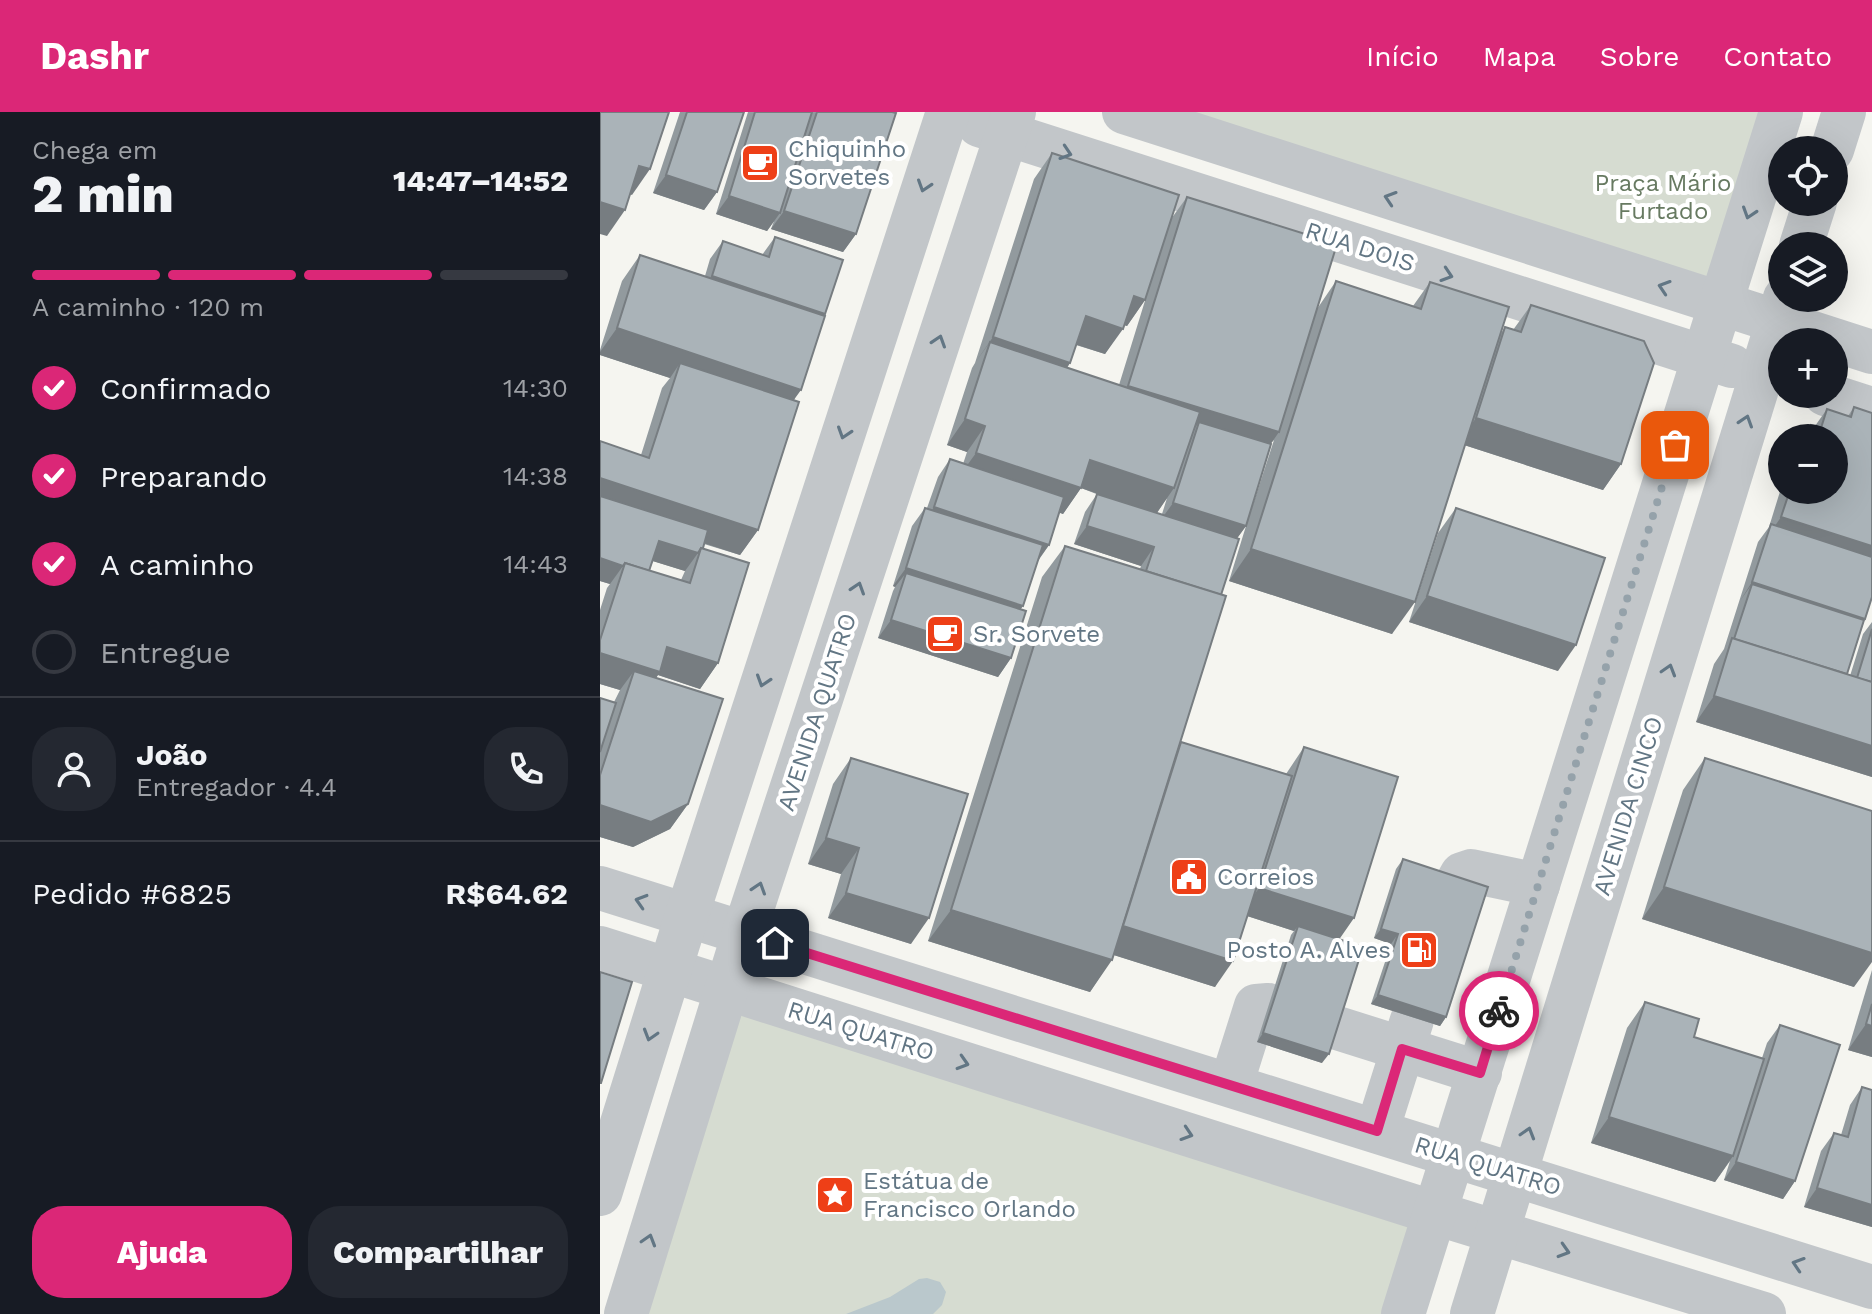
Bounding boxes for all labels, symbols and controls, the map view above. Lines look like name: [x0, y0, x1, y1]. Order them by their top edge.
text: Dashr: [40, 34, 149, 78]
text: Início: [1366, 40, 1439, 73]
text: Mapa: [1483, 40, 1556, 73]
text: Sobre: [1600, 40, 1679, 73]
text: Contato: [1723, 40, 1832, 73]
text: Chega em: [32, 135, 158, 165]
place label: Chiquinho Sorvetes: [788, 135, 906, 191]
map controls: [1768, 136, 1848, 504]
button: locate: [1768, 136, 1848, 216]
cafe icon: Chiquinho Sorvetes: [739, 142, 781, 184]
one-way arrow: [1059, 144, 1072, 160]
text: 14:47–14:52: [393, 163, 568, 198]
text: 2 min: [32, 164, 174, 225]
park label: Praça Mário Furtado: [1595, 169, 1731, 225]
one-way arrow: [918, 179, 934, 193]
one-way arrow: [1384, 191, 1397, 207]
one-way arrow: [1742, 205, 1758, 219]
street label: RUA DOIS: [1302, 216, 1418, 278]
button: layers: [1768, 232, 1848, 312]
one-way arrow: [1439, 266, 1453, 282]
one-way arrow: [1658, 280, 1671, 296]
text: A caminho · 120 m: [32, 292, 264, 322]
button: +: [1768, 328, 1848, 408]
one-way arrow: [930, 335, 946, 348]
icon: check: [32, 366, 76, 410]
text: Confirmado: [100, 371, 271, 406]
text: 14:30: [503, 373, 568, 403]
pin: [1641, 411, 1709, 479]
one-way arrow: [1737, 415, 1753, 429]
icon: bag: [1653, 423, 1697, 467]
button: −: [1768, 424, 1848, 504]
one-way arrow: [837, 426, 853, 440]
icon: check: [32, 454, 76, 498]
text: Preparando: [100, 459, 267, 494]
text: 14:38: [503, 461, 568, 491]
icon: check: [32, 542, 76, 586]
text: A caminho: [100, 547, 254, 582]
text: 14:43: [503, 549, 568, 579]
one-way arrow: [848, 582, 864, 596]
street label: AVENIDA QUATRO: [772, 610, 862, 814]
cafe icon: Sr. Sorvete: [924, 613, 966, 655]
place label: Sr. Sorvete: [973, 620, 1100, 648]
text: Entregue: [100, 635, 231, 670]
one-way arrow: [1660, 663, 1676, 677]
one-way arrow: [757, 673, 773, 687]
street label: AVENIDA CINCO: [1588, 713, 1668, 899]
button: person: [32, 727, 116, 811]
button: phone: [484, 727, 568, 811]
text: João: [136, 737, 208, 772]
text: Entregador · 4.4: [136, 772, 337, 802]
public building icon: Correios: [1168, 856, 1210, 898]
place label: Correios: [1217, 863, 1314, 891]
text: Pedido #6825: [32, 876, 232, 911]
text: R$64.62: [445, 876, 568, 911]
one-way arrow: [750, 882, 766, 896]
one-way arrow: [635, 894, 649, 910]
pin: [741, 909, 809, 977]
icon: home: [753, 921, 797, 965]
fuel station icon: Posto A. Alves: [1398, 929, 1440, 971]
place label: Posto A. Alves: [1226, 936, 1391, 964]
courier: [1459, 971, 1539, 1051]
icon: bike: [1477, 989, 1521, 1033]
street label: RUA QUATRO: [784, 995, 938, 1067]
one-way arrow: [643, 1028, 659, 1041]
one-way arrow: [955, 1054, 969, 1070]
one-way arrow: [1180, 1125, 1193, 1141]
one-way arrow: [1519, 1126, 1535, 1140]
street label: RUA QUATRO: [1411, 1130, 1565, 1202]
place label: Estátua de Francisco Orlando: [863, 1167, 1076, 1223]
place icon: Estátua de Francisco Orlando: [814, 1174, 856, 1216]
button: Ajuda: [32, 1206, 292, 1298]
button: Compartilhar: [308, 1206, 568, 1298]
one-way arrow: [640, 1233, 656, 1247]
one-way arrow: [1556, 1242, 1570, 1258]
one-way arrow: [1791, 1257, 1805, 1273]

